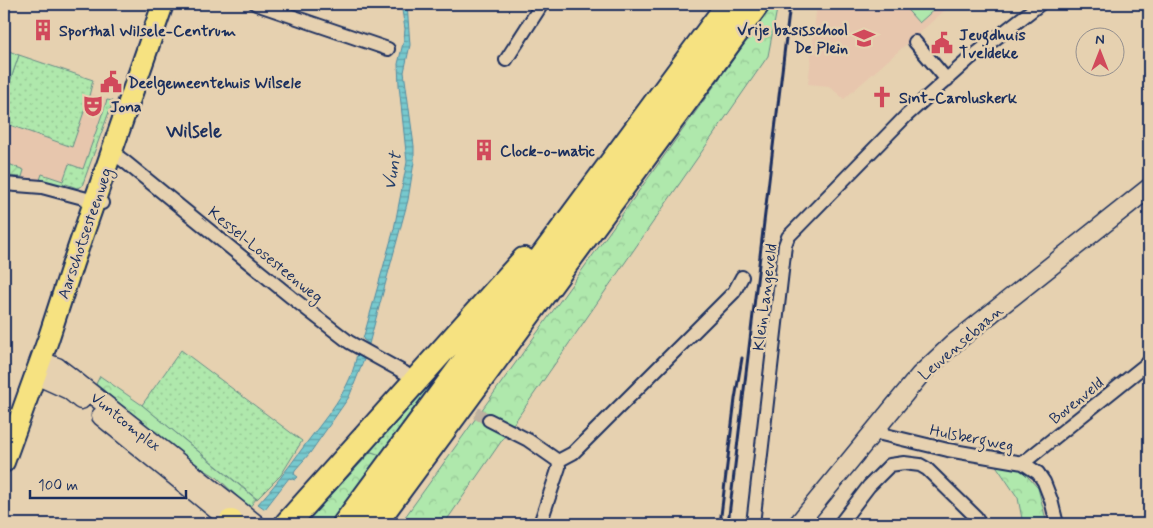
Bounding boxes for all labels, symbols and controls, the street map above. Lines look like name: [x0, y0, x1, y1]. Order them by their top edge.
building icon: Sporthal Wilsele-Centrum: [30, 17, 56, 43]
place label: Vrije basisschool De Plein: [737, 20, 848, 59]
place label: Sporthal Wilsele-Centrum: [59, 21, 236, 42]
school or university icon: Vrije basisschool De Plein: [851, 25, 877, 51]
place label: Jeugdhuis Tveldeke: [959, 25, 1026, 64]
north arrow: [1076, 28, 1126, 78]
public building icon: Jeugdhuis Tveldeke: [929, 30, 955, 56]
text: N: [1095, 31, 1105, 49]
public building icon: Deelgemeentehuis Wilsele: [98, 69, 124, 95]
place label: Deelgemeentehuis Wilsele: [128, 73, 301, 96]
church icon: Sint-Caroluskerk: [869, 84, 895, 110]
place label: Sint-Caroluskerk: [899, 88, 1018, 109]
theatre icon: Jona: [80, 93, 106, 119]
place label: Jona: [110, 97, 142, 118]
district label: Wilsele: [165, 119, 222, 144]
building icon: Clock-o-matic: [471, 137, 497, 163]
place label: Clock-o-matic: [500, 141, 595, 162]
water label: Vunt: [378, 148, 409, 192]
street label: Aarschotsesteenweg: [53, 165, 119, 302]
street label: Kessel-Losesteenweg: [202, 202, 327, 309]
street label: Klein Langeveld: [748, 242, 782, 352]
street label: Leuvensebaan: [914, 300, 1008, 386]
street label: Bovenveld: [1045, 373, 1108, 429]
street label: Vuntcomplex: [86, 388, 164, 457]
street label: Hulsbergweg: [928, 420, 1015, 458]
scale bar: [30, 468, 186, 500]
text: 100 m: [38, 476, 78, 496]

